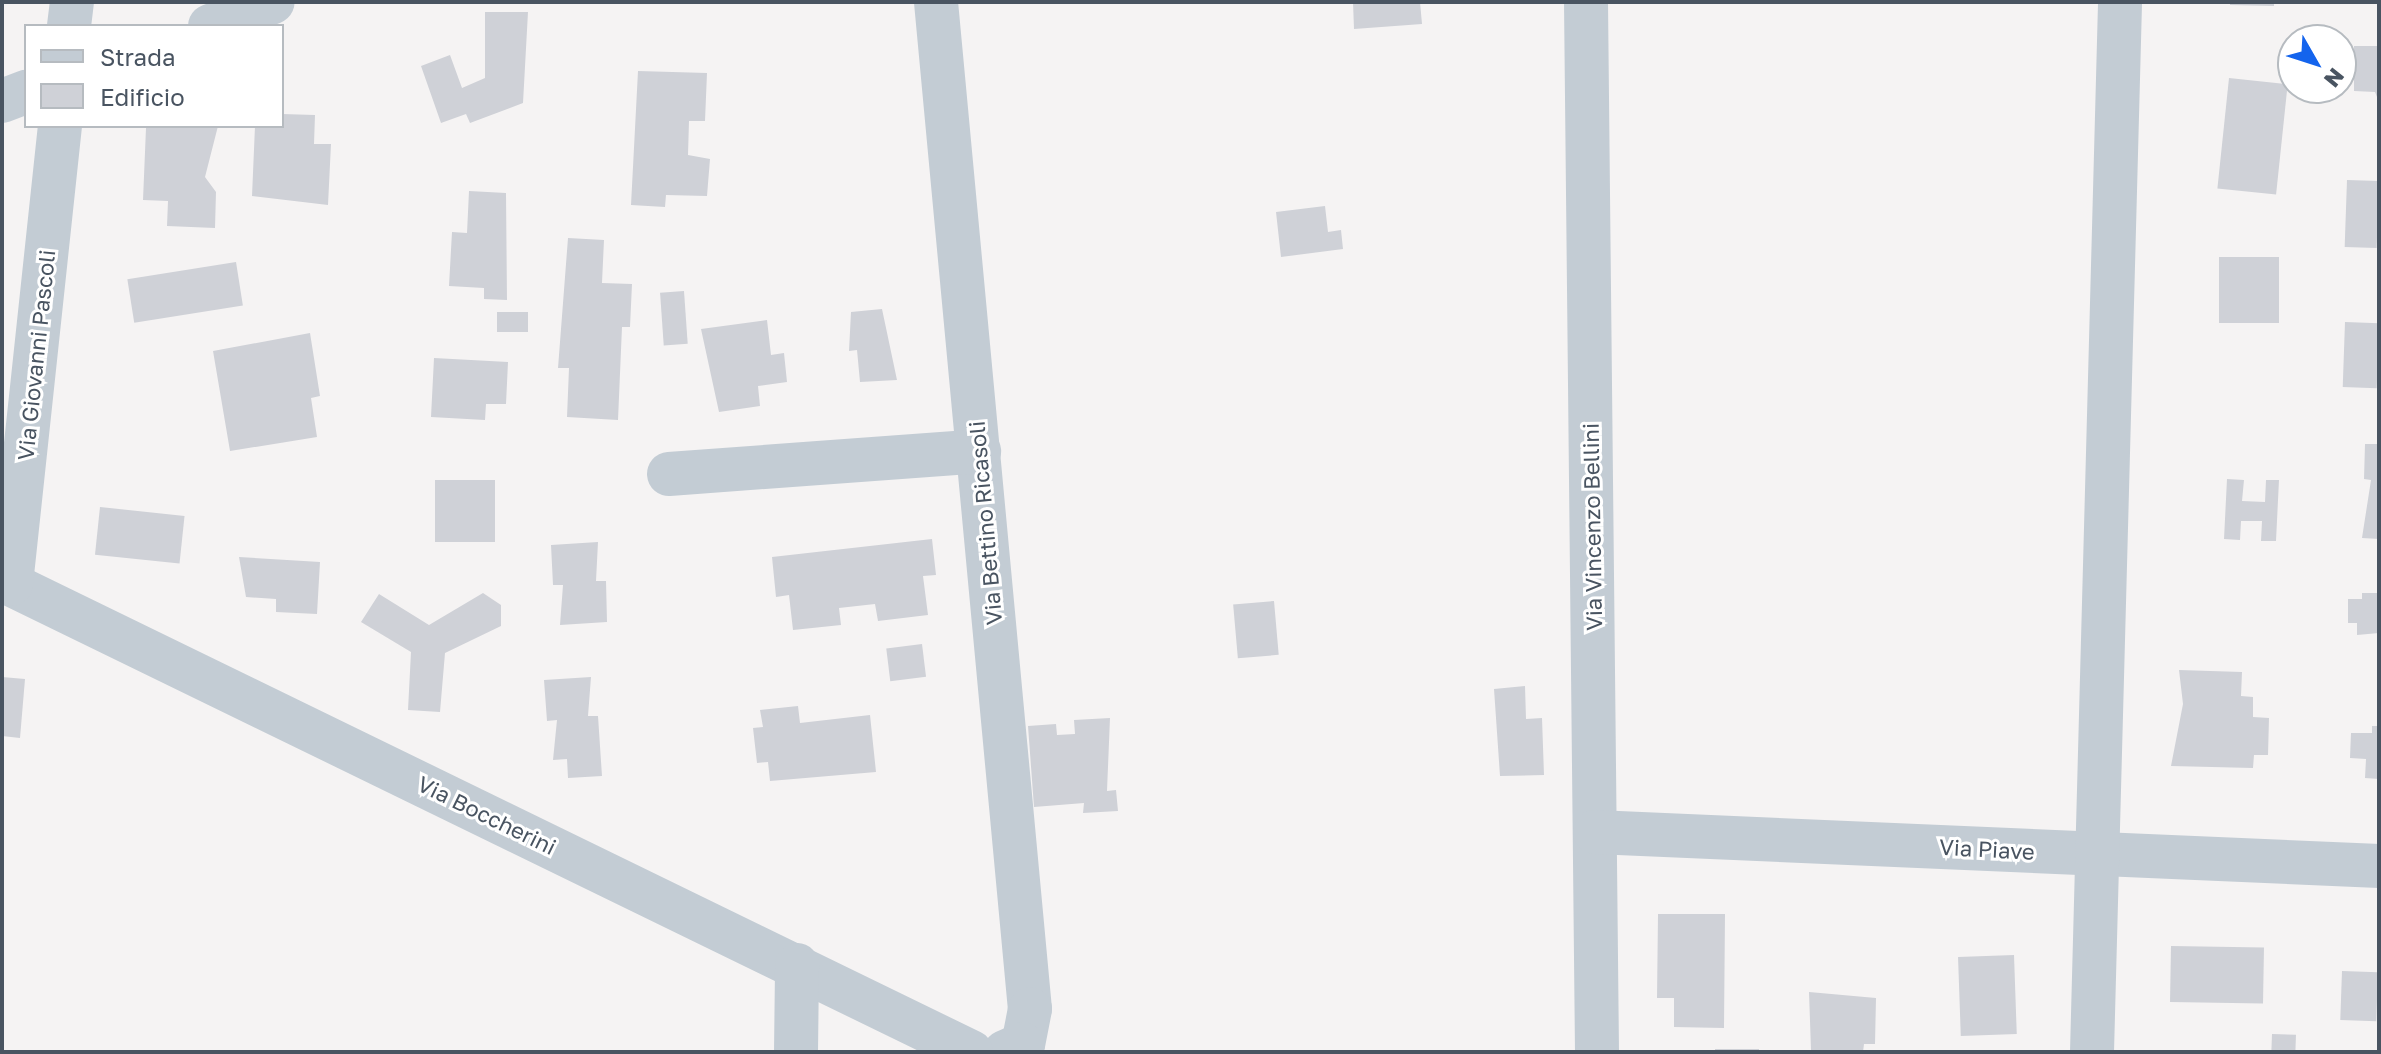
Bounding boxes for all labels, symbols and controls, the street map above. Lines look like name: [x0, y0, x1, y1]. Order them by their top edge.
legend: [24, 24, 284, 128]
north arrow: [2277, 24, 2357, 104]
text: Strada: [100, 42, 175, 71]
text: N: [2319, 63, 2350, 93]
text: Edificio: [100, 82, 185, 111]
street label: Via Giovanni Pascoli: [12, 248, 60, 462]
street label: Via Bettino Ricasoli: [963, 420, 1007, 626]
street label: Via Vincenzo Bellini: [1577, 423, 1607, 631]
street label: Via Boccherini: [413, 770, 561, 860]
street label: Via Piave: [1939, 833, 2035, 865]

